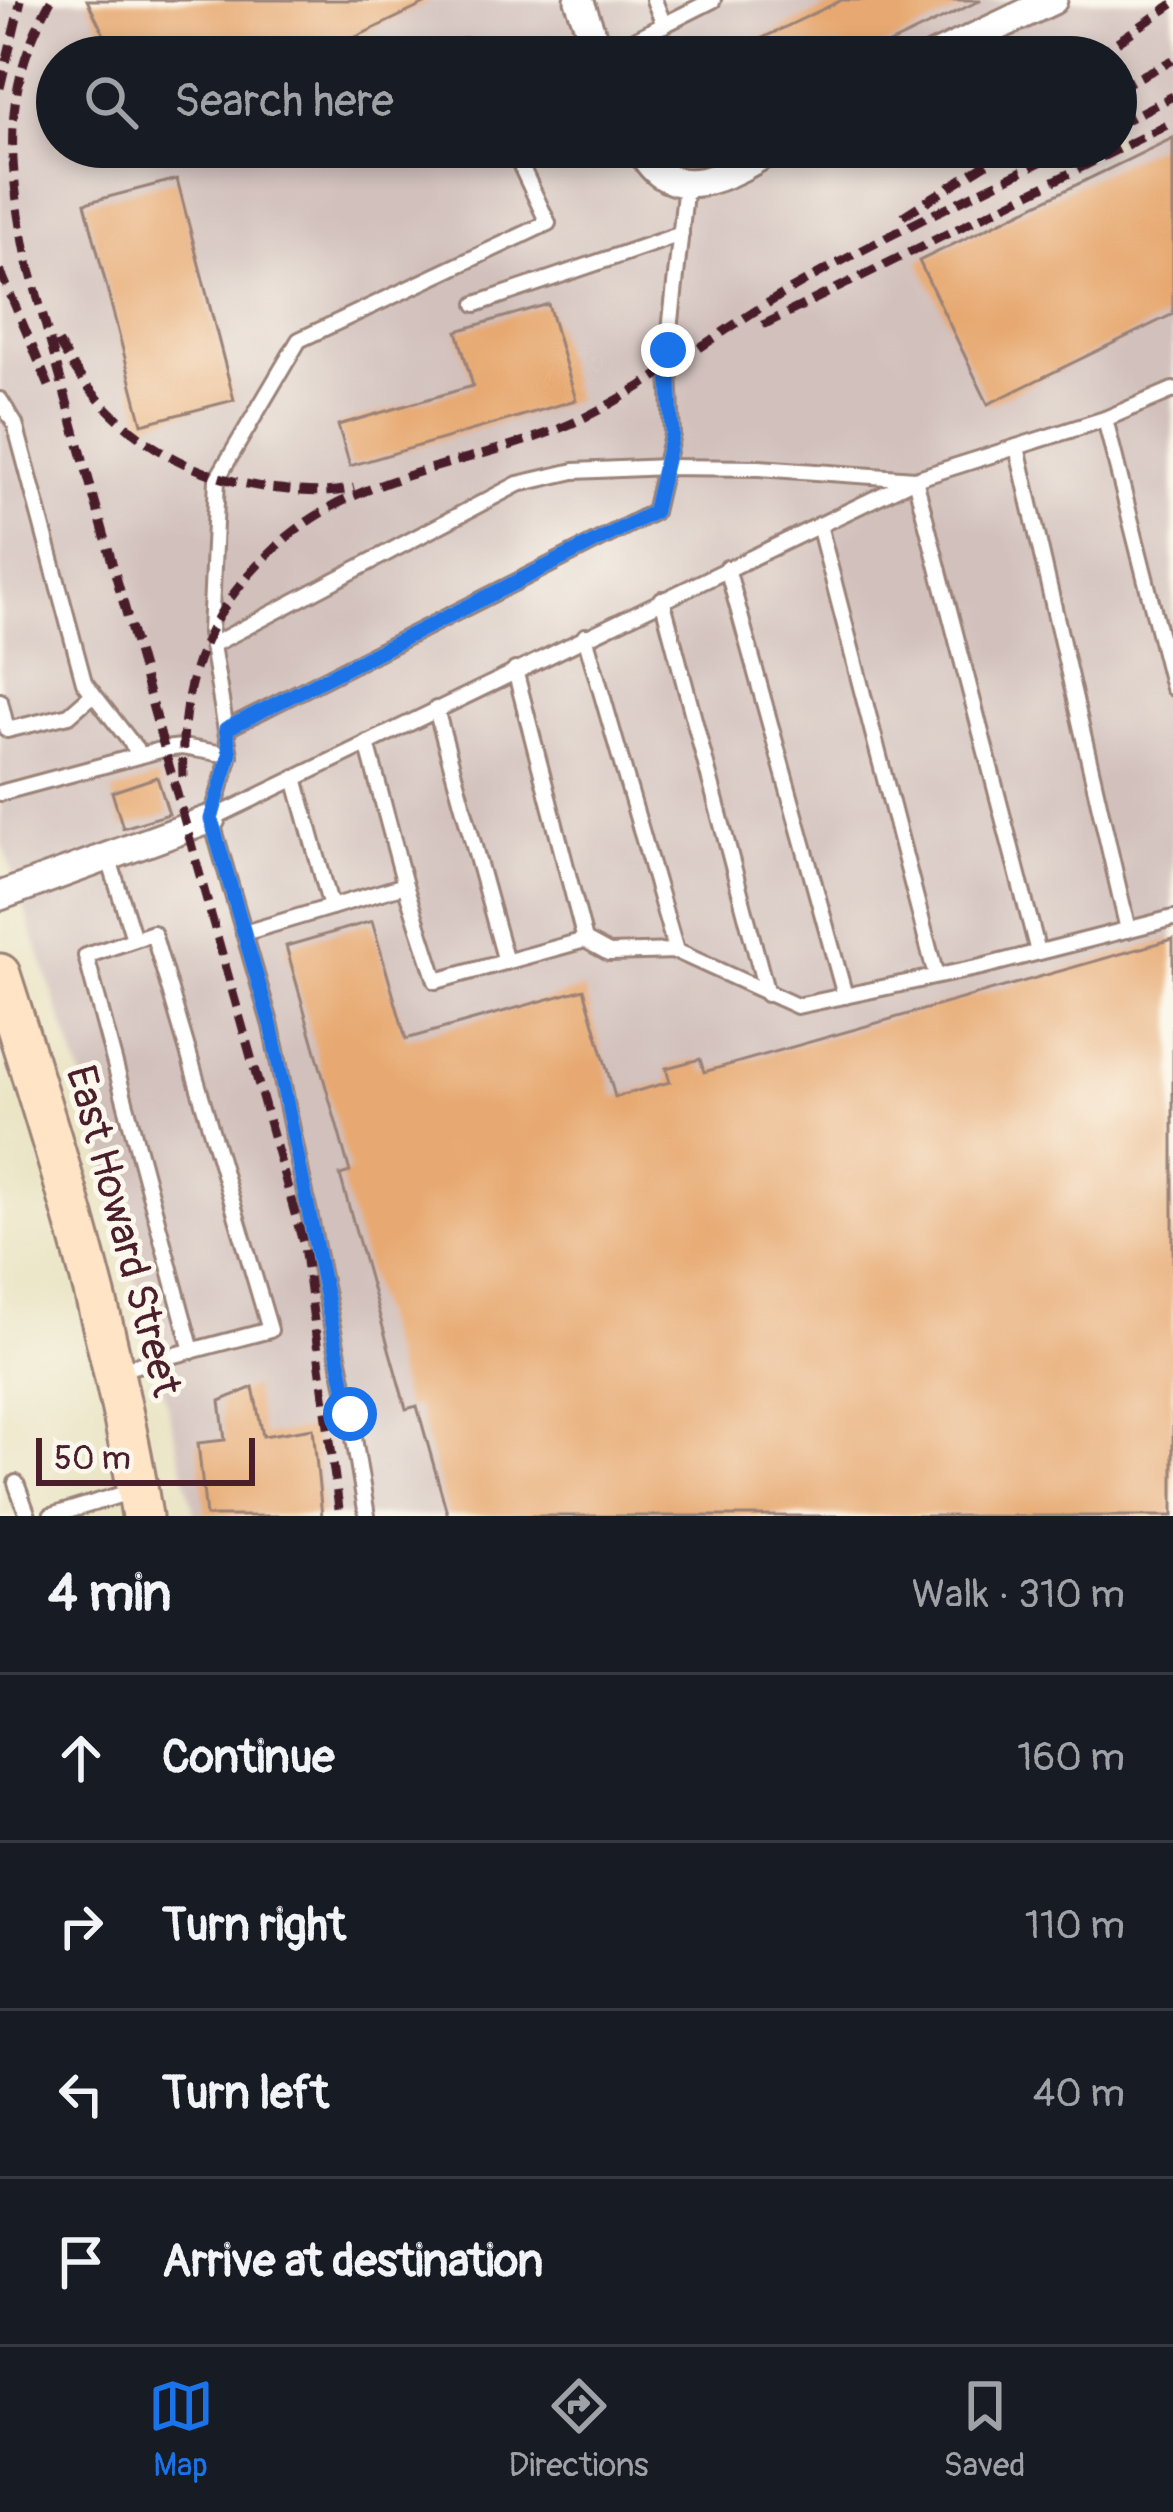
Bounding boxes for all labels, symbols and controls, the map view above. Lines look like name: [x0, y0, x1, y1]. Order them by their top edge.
search box: [36, 36, 1137, 168]
icon: search: [78, 69, 144, 135]
text: Search here: [174, 74, 394, 130]
route end: [641, 323, 695, 377]
street label: East Howard Street: [54, 1060, 192, 1402]
route start: [323, 1387, 377, 1441]
scale bar: [36, 1432, 255, 1485]
text: 50 m: [54, 1438, 131, 1479]
text: 4 min: [48, 1562, 171, 1626]
text: Walk · 310 m: [912, 1570, 1125, 1619]
icon: ahead: [48, 1725, 114, 1791]
text: Continue: [162, 1730, 335, 1786]
text: 160 m: [1017, 1733, 1125, 1782]
icon: right: [48, 1893, 114, 1959]
text: Turn right: [162, 1898, 346, 1954]
text: 110 m: [1025, 1901, 1125, 1950]
icon: left: [48, 2061, 114, 2127]
text: Turn left: [162, 2066, 329, 2122]
text: 40 m: [1033, 2069, 1125, 2118]
icon: arrive: [48, 2229, 114, 2295]
text: Arrive at destination: [162, 2234, 543, 2290]
tab: Map: [148, 2373, 214, 2486]
tab: Directions: [509, 2373, 649, 2486]
tab: Saved: [944, 2373, 1025, 2486]

